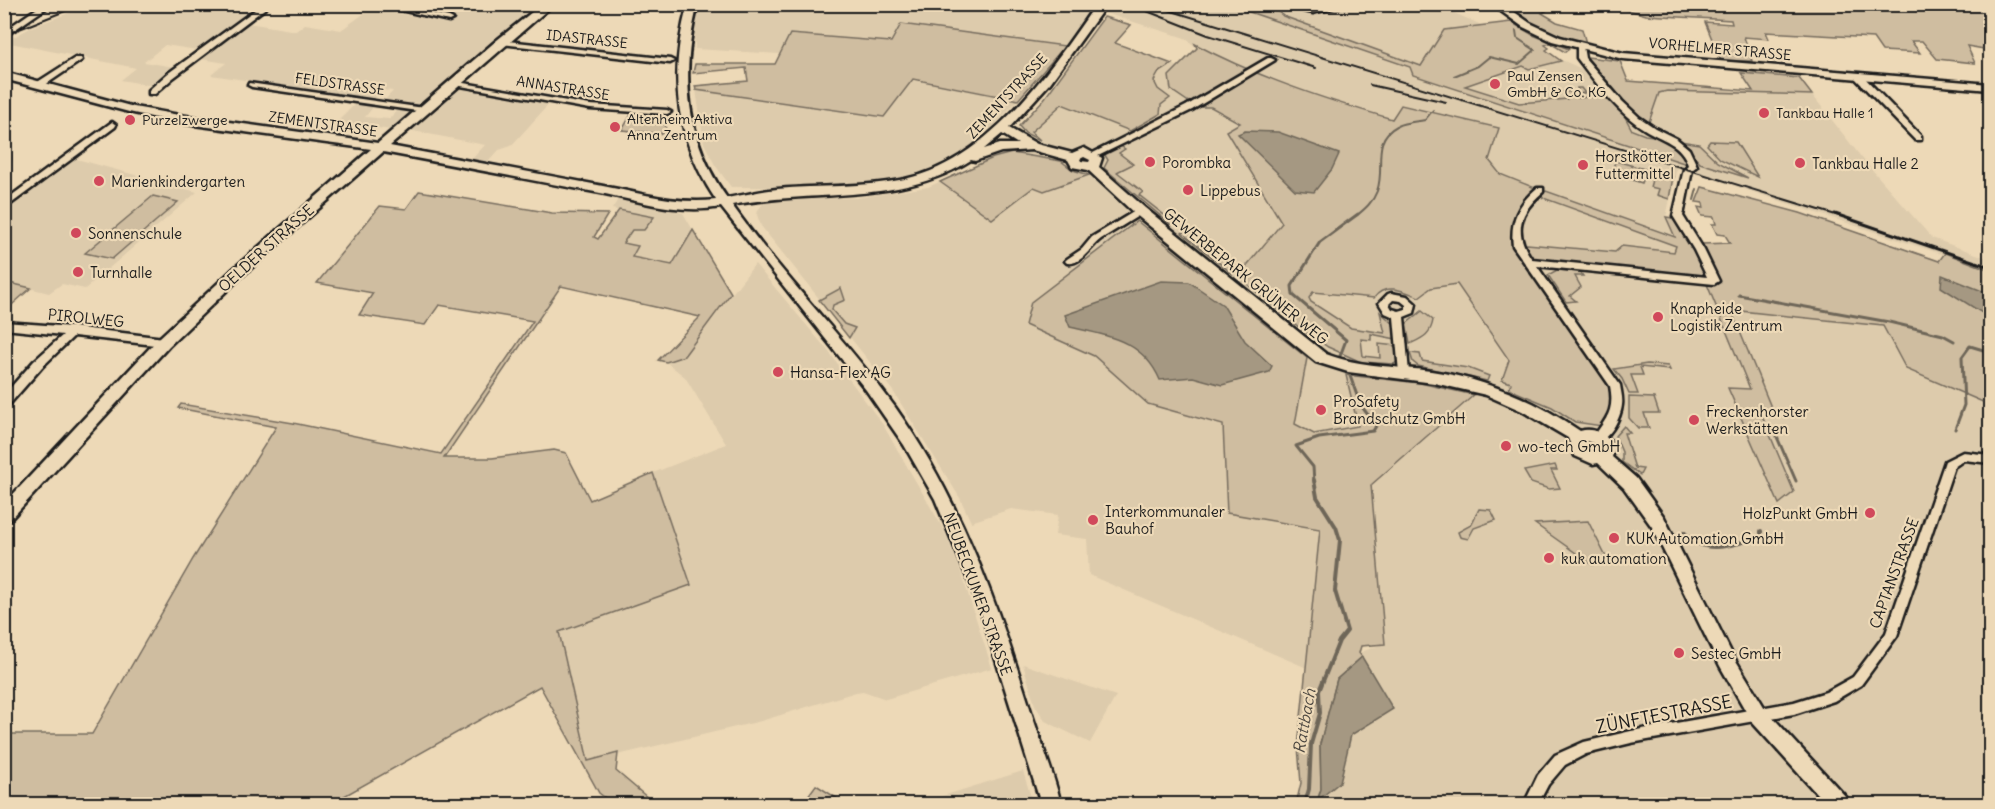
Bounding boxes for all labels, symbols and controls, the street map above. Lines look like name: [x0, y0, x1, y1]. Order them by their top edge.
street label: IDASTRASSE: [545, 26, 629, 52]
street label: VORHELMER STRASSE: [1648, 34, 1792, 64]
street label: ZEMENTSTRASSE: [963, 50, 1051, 142]
place label: Paul Zensen GmbH & Co. KG: [1507, 67, 1606, 101]
street label: FELDSTRASSE: [294, 69, 386, 99]
street label: ANNASTRASSE: [515, 72, 611, 104]
marker: Paul Zensen GmbH & Co. KG: [1488, 77, 1502, 91]
place label: Tankbau Halle 1: [1776, 104, 1874, 122]
marker: Tankbau Halle 1: [1757, 106, 1771, 120]
street label: ZEMENTSTRASSE: [267, 107, 379, 141]
place label: Altenheim Aktiva Anna Zentrum: [627, 110, 732, 144]
place label: Purzelzwerge: [142, 111, 228, 129]
marker: Purzelzwerge: [123, 113, 137, 127]
marker: Altenheim Aktiva Anna Zentrum: [608, 120, 622, 134]
place label: Horstkötter Futtermittel: [1595, 147, 1674, 183]
place label: Porombka: [1162, 153, 1232, 172]
place label: Tankbau Halle 2: [1812, 154, 1919, 173]
marker: Porombka: [1143, 155, 1157, 169]
marker: Tankbau Halle 2: [1793, 156, 1807, 170]
marker: Horstkötter Futtermittel: [1576, 158, 1590, 172]
place label: Marienkindergarten: [111, 172, 245, 191]
marker: Marienkindergarten: [92, 174, 106, 188]
place label: Lippebus: [1200, 181, 1261, 200]
marker: Lippebus: [1181, 183, 1195, 197]
street label: OELDER STRASSE: [214, 200, 318, 296]
street label: GEWERBEPARK GRÜNER WEG: [1160, 204, 1332, 349]
place label: Sonnenschule: [88, 224, 182, 243]
marker: Sonnenschule: [69, 226, 83, 240]
place label: Turnhalle: [90, 263, 152, 282]
marker: Turnhalle: [71, 265, 85, 279]
place label: Knapheide Logistik Zentrum: [1670, 299, 1782, 335]
street label: PIROLWEG: [47, 305, 125, 331]
marker: Knapheide Logistik Zentrum: [1651, 310, 1665, 324]
place label: Hansa-Flex AG: [790, 363, 891, 382]
marker: Hansa-Flex AG: [771, 365, 785, 379]
place label: ProSafety Brandschutz GmbH: [1333, 392, 1466, 428]
place label: Freckenhorster Werkstätten: [1706, 402, 1809, 438]
marker: ProSafety Brandschutz GmbH: [1314, 403, 1328, 417]
marker: Freckenhorster Werkstätten: [1687, 413, 1701, 427]
place label: wo-tech GmbH: [1518, 437, 1620, 456]
marker: wo-tech GmbH: [1499, 439, 1513, 453]
place label: Interkommunaler Bauhof: [1105, 502, 1225, 538]
place label: HolzPunkt GmbH: [1743, 504, 1858, 523]
marker: HolzPunkt GmbH: [1863, 506, 1877, 520]
street label: NEUBECKUMER STRASSE: [940, 510, 1016, 678]
marker: Interkommunaler Bauhof: [1086, 513, 1100, 527]
street label: CAPTANSTRASSE: [1865, 515, 1923, 631]
place label: KUK Automation GmbH: [1626, 529, 1784, 548]
marker: KUK Automation GmbH: [1607, 531, 1621, 545]
place label: kuk automation: [1561, 549, 1667, 568]
marker: kuk automation: [1542, 551, 1556, 565]
place label: Sestec GmbH: [1691, 644, 1782, 663]
marker: Sestec GmbH: [1672, 646, 1686, 660]
water label: Rattbach: [1288, 686, 1320, 755]
street label: ZÜNFTESTRASSE: [1594, 690, 1734, 738]

